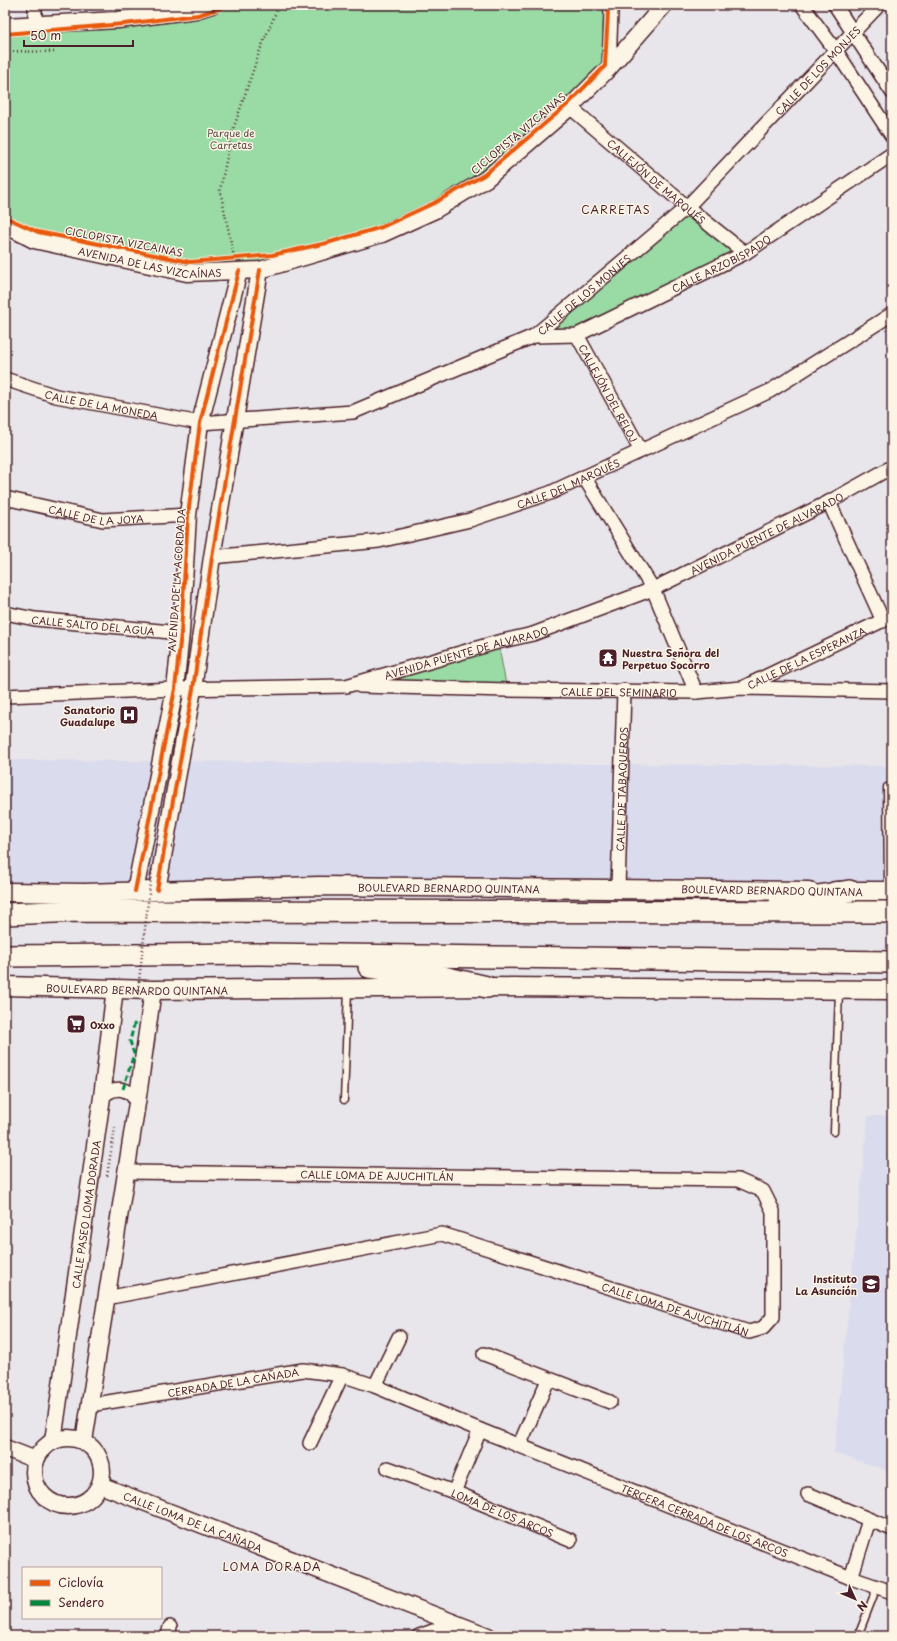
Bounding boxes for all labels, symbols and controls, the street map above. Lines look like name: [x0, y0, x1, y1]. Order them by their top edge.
scale bar: [24, 22, 133, 48]
street label: CALLE DE LOS MONJES: [771, 22, 863, 118]
text: 50 m: [30, 26, 61, 44]
street label: CICLOPISTA VIZCAINAS: [467, 89, 569, 177]
park label: Parque de Carretas: [207, 125, 255, 152]
street label: CALLEJÓN DE MARQUÉS: [604, 135, 709, 227]
district label: CARRETAS: [581, 201, 651, 218]
street label: CICLOPISTA VIZCAINAS: [64, 222, 184, 260]
street label: CALLE ARZOBISPADO: [669, 230, 773, 295]
street label: AVENIDA DE LAS VIZCAÍNAS: [77, 242, 222, 281]
street label: CALLE DE LOS MONJES: [534, 250, 634, 338]
street label: CALLEJÓN DEL RELOJ: [576, 341, 642, 445]
street label: CALLE DE LA MONEDA: [43, 385, 160, 423]
street label: CALLE DEL MARQUÉS: [514, 454, 622, 511]
street label: AVENIDA PUENTE DE ALVARADO: [687, 488, 846, 577]
street label: CALLE DE LA JOYA: [47, 501, 144, 528]
street label: AVENIDA DE LA ACORDADA: [164, 507, 189, 652]
street label: CALLE SALTO DEL AGUA: [31, 611, 156, 638]
street label: AVENIDA PUENTE DE ALVARADO: [382, 622, 550, 682]
street label: CALLE DE LA ESPERANZA: [744, 622, 869, 692]
place label: Nuestra Señora del Perpetuo Socorro: [622, 645, 719, 672]
temple icon: Nuestra Señora del Perpetuo Socorro: [597, 647, 619, 669]
street label: CALLE DEL SEMINARIO: [561, 683, 677, 699]
place label: Sanatorio Guadalupe: [60, 702, 116, 729]
hospital icon: Sanatorio Guadalupe: [118, 704, 140, 726]
street label: CALLE DE TABAQUEROS: [612, 727, 630, 851]
street label: BOULEVARD BERNARDO QUINTANA: [358, 879, 540, 896]
street label: BOULEVARD BERNARDO QUINTANA: [681, 881, 863, 899]
street label: BOULEVARD BERNARDO QUINTANA: [46, 980, 228, 998]
supermarket icon: Oxxo: [65, 1013, 87, 1035]
place label: Oxxo: [90, 1017, 115, 1032]
street label: CALLE PASEO LOMA DORADA: [67, 1139, 103, 1290]
street label: CALLE LOMA DE AJUCHITLÁN: [300, 1166, 454, 1184]
place label: Instituto La Asunción: [796, 1271, 857, 1298]
school or university icon: Instituto La Asunción: [860, 1273, 882, 1295]
street label: CALLE LOMA DE AJUCHITLÁN: [600, 1278, 751, 1339]
street label: CERRADA DE LA CAÑADA: [166, 1363, 300, 1400]
street label: TERCERA CERRADA DE LOS ARCOS: [619, 1480, 791, 1560]
street label: LOMA DE LOS ARCOS: [449, 1484, 556, 1540]
street label: CALLE LOMA DE LA CAÑADA: [121, 1487, 265, 1555]
district label: LOMA DORADA: [223, 1558, 321, 1575]
legend: [22, 1567, 162, 1619]
text: Ciclovía: [58, 1573, 104, 1591]
north arrow: [835, 1579, 875, 1619]
text: Sendero: [58, 1593, 105, 1611]
text: N: [853, 1597, 872, 1616]

